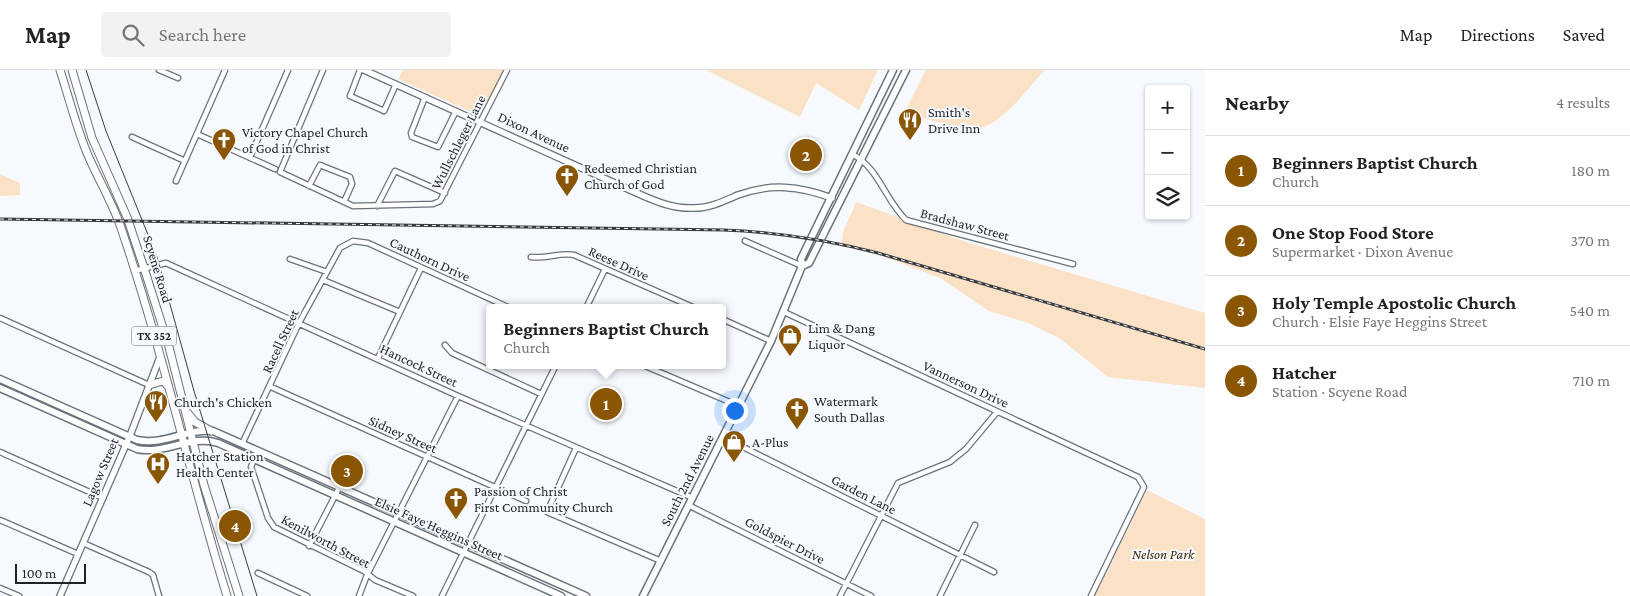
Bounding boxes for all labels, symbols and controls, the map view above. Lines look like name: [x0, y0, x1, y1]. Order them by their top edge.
search box: [101, 12, 451, 57]
text: Map: [25, 21, 71, 48]
icon: search: [119, 21, 147, 49]
text: Search here: [159, 24, 246, 45]
text: Map: [1400, 25, 1432, 45]
text: Directions: [1460, 25, 1535, 45]
text: Saved: [1563, 25, 1605, 45]
map controls: [1145, 85, 1190, 220]
button: +: [1145, 85, 1190, 130]
text: Nearby: [1225, 91, 1289, 115]
street label: Wullschleger Lane: [427, 92, 489, 192]
text: 4 results: [1556, 94, 1610, 111]
place label: Smith's Drive Inn: [928, 104, 981, 136]
restaurant icon: Smith's Drive Inn: [897, 107, 923, 141]
street label: Dixon Avenue: [495, 108, 573, 156]
place label: Victory Chapel Church of God in Christ: [242, 124, 368, 156]
church icon: Victory Chapel Church of God in Christ: [211, 127, 237, 161]
button: −: [1145, 130, 1190, 175]
pin: 2: [790, 136, 822, 174]
text: Beginners Baptist Church: [1272, 152, 1478, 173]
place label: Redeemed Christian Church of God: [584, 160, 698, 192]
text: 1: [1238, 162, 1244, 179]
text: 180 m: [1571, 162, 1610, 179]
church icon: Redeemed Christian Church of God: [554, 163, 580, 197]
text: Church: [1272, 173, 1319, 190]
button: layers: [1145, 175, 1190, 220]
street label: Bradshaw Street: [919, 204, 1012, 244]
text: One Stop Food Store: [1272, 222, 1434, 243]
text: 2: [1237, 232, 1245, 249]
text: 370 m: [1571, 232, 1610, 249]
street label: Scyene Road: [140, 233, 176, 305]
street label: Cauthorn Drive: [387, 233, 473, 285]
street label: Reese Drive: [586, 243, 652, 283]
text: Supermarket · Dixon Avenue: [1272, 243, 1453, 260]
text: Holy Temple Apostolic Church: [1272, 292, 1516, 313]
text: 3: [1237, 302, 1245, 319]
text: 540 m: [1569, 302, 1610, 319]
popup: [486, 304, 726, 369]
street label: Racell Street: [258, 306, 302, 376]
text: Church · Elsie Faye Heggins Street: [1272, 313, 1487, 330]
text: Beginners Baptist Church: [503, 318, 709, 339]
place label: Lim & Dang Liquor: [808, 320, 875, 352]
shop icon: Lim & Dang Liquor: [777, 323, 803, 357]
road number: TX 352: [132, 326, 176, 346]
text: Church: [503, 339, 550, 356]
street label: Hancock Street: [378, 340, 461, 390]
street label: Vannerson Drive: [920, 357, 1012, 411]
text: Hatcher: [1272, 362, 1337, 383]
text: 4: [1237, 372, 1245, 389]
text: 710 m: [1572, 372, 1610, 389]
text: Station · Scyene Road: [1272, 383, 1407, 400]
pin: 1: [590, 385, 622, 423]
restaurant icon: Church's Chicken: [143, 389, 169, 423]
place label: Watermark South Dallas: [814, 393, 885, 425]
place label: Church's Chicken: [174, 394, 272, 410]
church icon: Watermark South Dallas: [784, 396, 810, 430]
your location: [722, 398, 748, 424]
street label: Sidney Street: [366, 412, 440, 456]
shop icon: A-Plus: [721, 429, 747, 463]
street label: South 2nd Avenue: [657, 431, 717, 529]
place label: A-Plus: [752, 434, 789, 450]
street label: Lagow Street: [78, 435, 122, 509]
place label: Hatcher Station Health Center: [176, 448, 264, 480]
hospital icon: Hatcher Station Health Center: [145, 451, 171, 485]
pin: 3: [331, 452, 363, 490]
street label: Garden Lane: [829, 471, 899, 517]
place label: Passion of Christ First Community Church: [474, 483, 614, 515]
church icon: Passion of Christ First Community Church: [443, 486, 469, 520]
street label: Elsie Faye Heggins Street: [373, 493, 506, 564]
pin: 4: [219, 507, 251, 545]
street label: Kenilworth Street: [279, 511, 374, 571]
street label: Goldspier Drive: [742, 513, 828, 567]
park label: Nelson Park: [1132, 546, 1195, 562]
scale bar: [15, 561, 86, 584]
text: 100 m: [22, 565, 56, 581]

